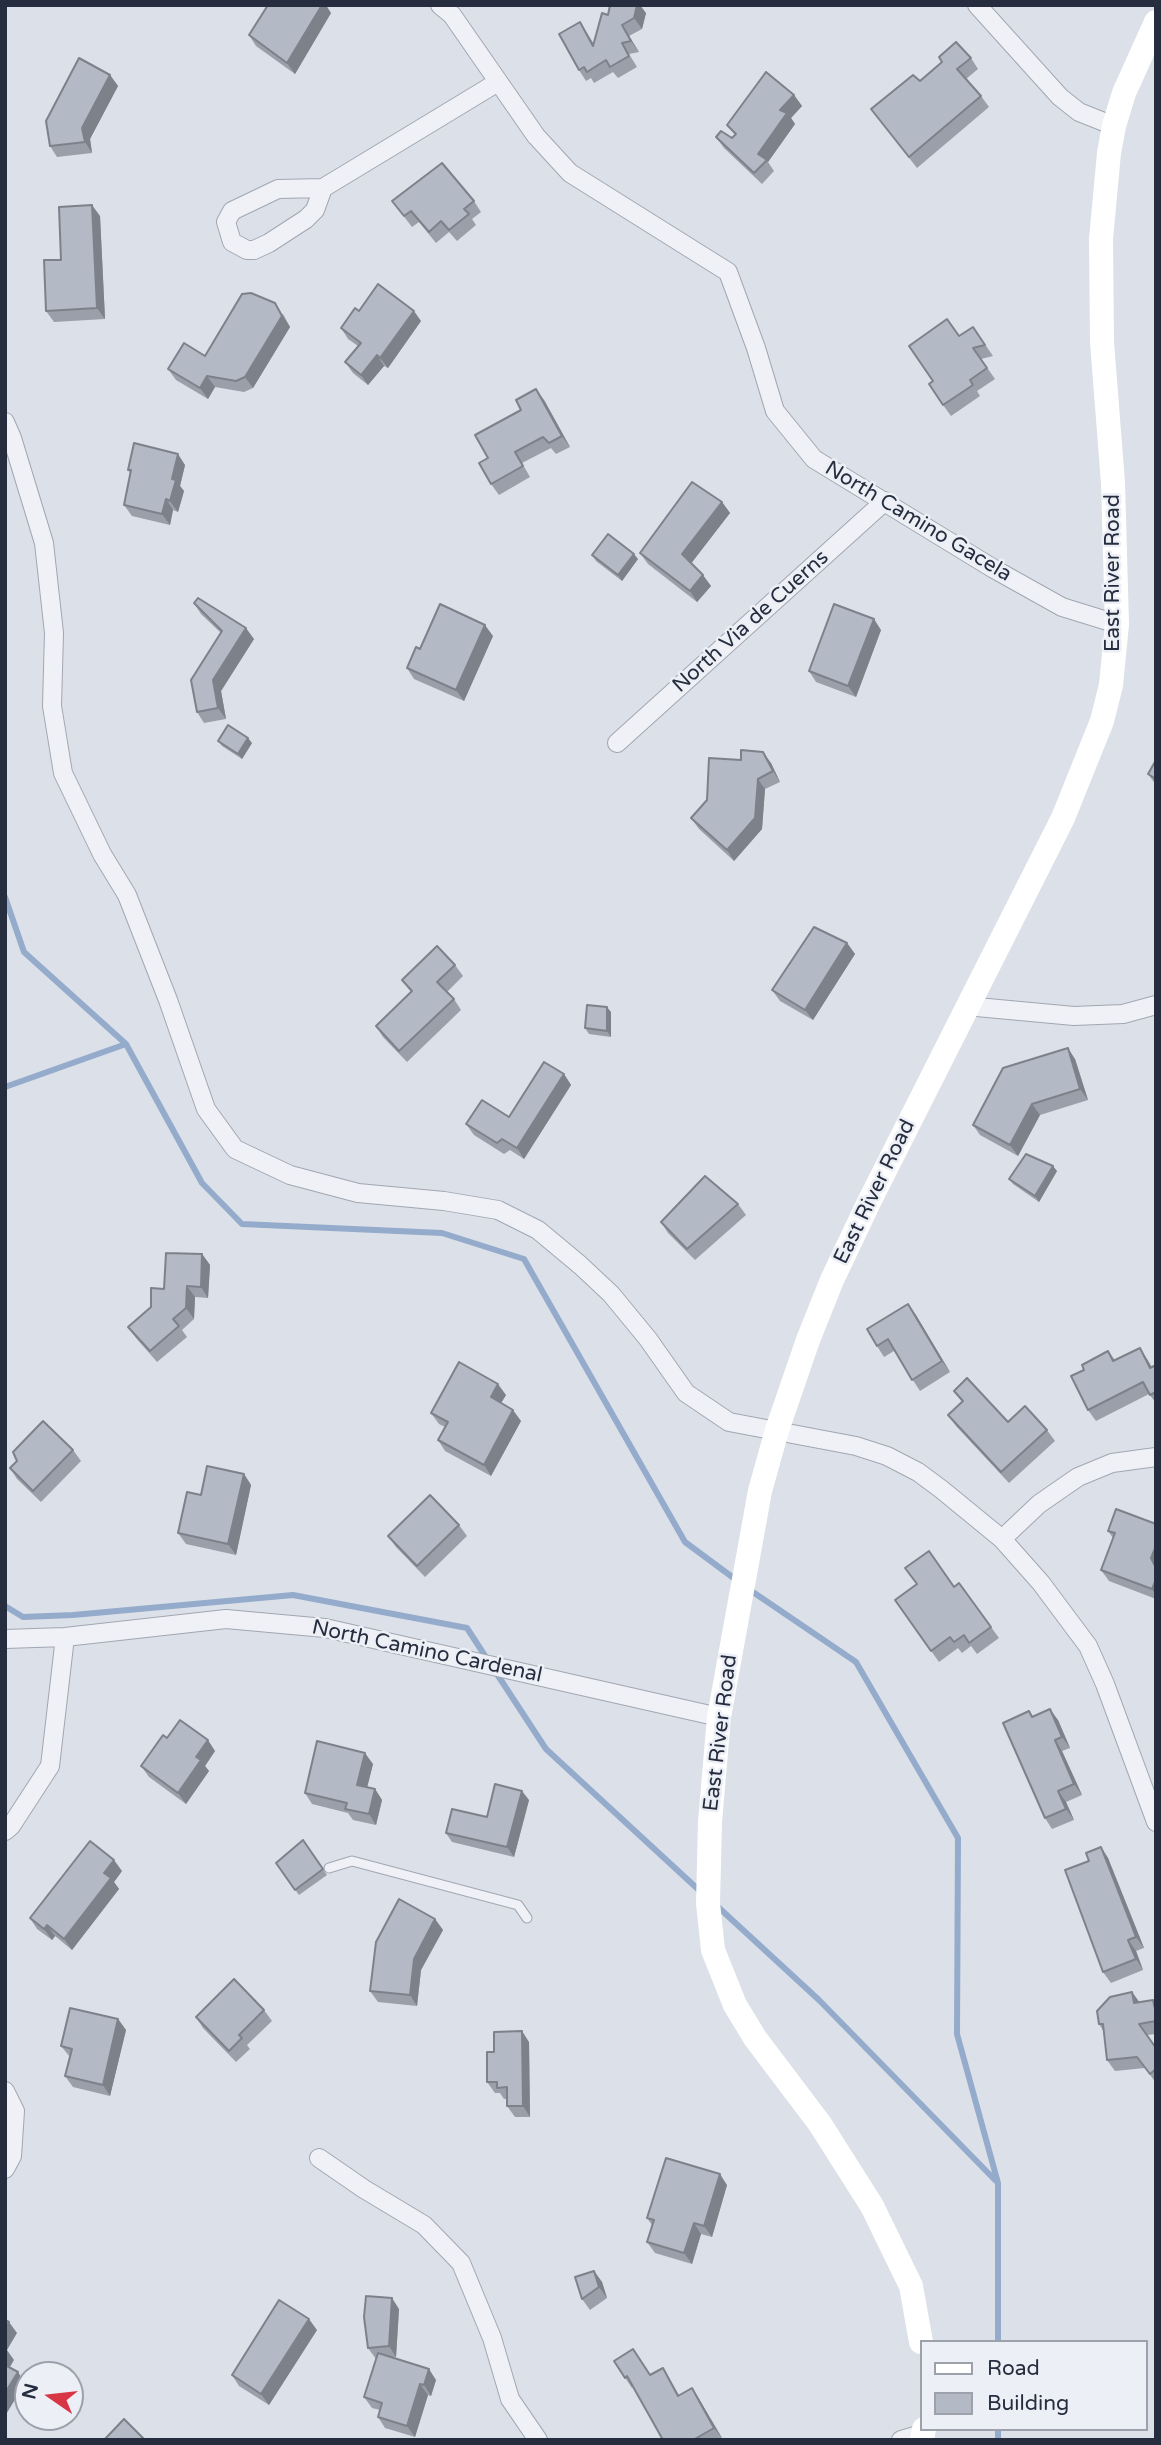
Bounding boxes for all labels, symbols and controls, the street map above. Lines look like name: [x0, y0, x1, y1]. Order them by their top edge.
street label: North Camino Gacela: [820, 456, 1016, 588]
street label: East River Road: [1100, 494, 1126, 652]
street label: North Via de Cuerns: [668, 545, 834, 699]
street label: East River Road: [829, 1116, 921, 1268]
street label: North Camino Cardenal: [310, 1615, 544, 1689]
street label: East River Road: [699, 1653, 743, 1813]
legend: [920, 2340, 1147, 2431]
text: Road: [987, 2356, 1040, 2381]
north arrow: [14, 2361, 84, 2431]
text: N: [18, 2381, 43, 2401]
text: Building: [987, 2391, 1069, 2416]

